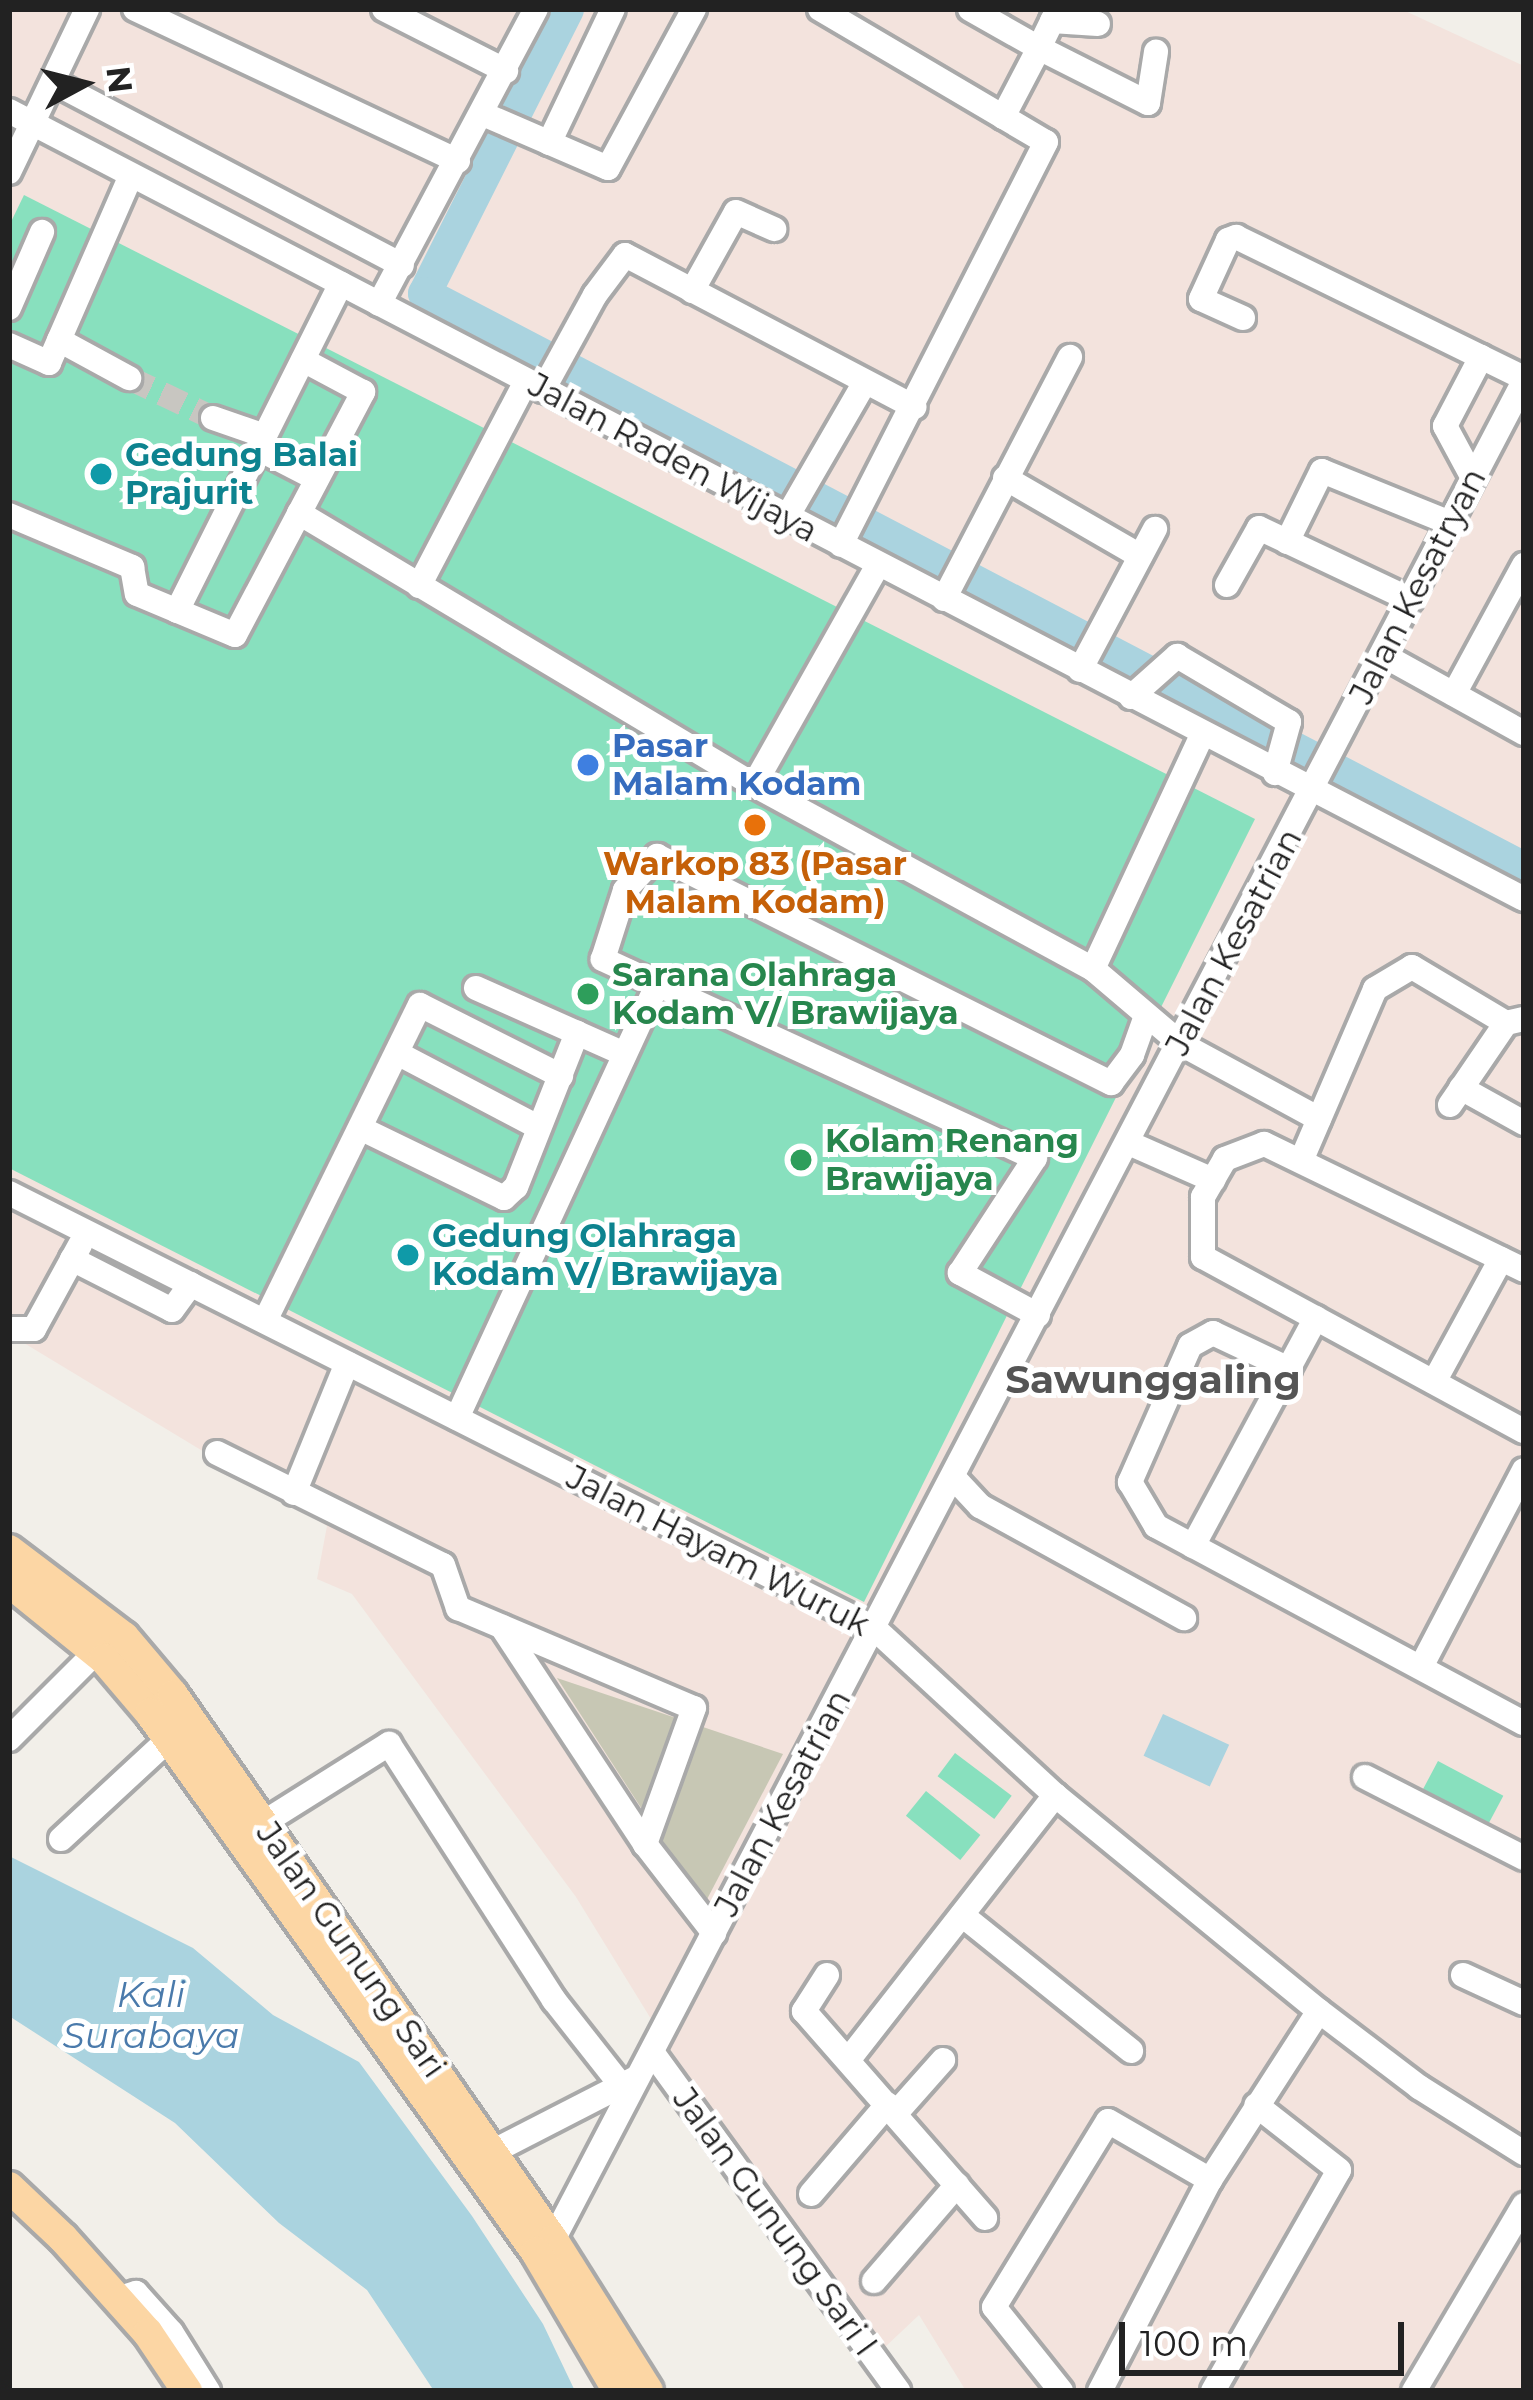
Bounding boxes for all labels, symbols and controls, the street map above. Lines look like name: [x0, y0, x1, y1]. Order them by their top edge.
north arrow: [24, 24, 144, 144]
text: N: [98, 64, 141, 95]
street label: Jalan Raden Wijaya: [522, 365, 824, 551]
place label: Gedung Balai Prajurit: [125, 435, 358, 513]
marker: Gedung Balai Prajurit: [88, 461, 114, 487]
street label: Jalan Kesatryan: [1342, 462, 1494, 710]
place label: Pasar Malam Kodam: [612, 726, 861, 804]
marker: Pasar Malam Kodam: [575, 752, 601, 778]
marker: Warkop 83 (Pasar Malam Kodam): [742, 812, 768, 838]
street label: Jalan Kesatrian: [1158, 822, 1310, 1062]
place label: Warkop 83 (Pasar Malam Kodam): [603, 844, 907, 922]
place label: Sarana Olahraga Kodam V/ Brawijaya: [612, 955, 959, 1033]
marker: Sarana Olahraga Kodam V/ Brawijaya: [575, 981, 601, 1007]
place label: Kolam Renang Brawijaya: [825, 1121, 1079, 1199]
marker: Kolam Renang Brawijaya: [788, 1147, 814, 1173]
place label: Gedung Olahraga Kodam V/ Brawijaya: [432, 1216, 779, 1294]
marker: Gedung Olahraga Kodam V/ Brawijaya: [395, 1242, 421, 1268]
district label: Sawunggaling: [1005, 1356, 1301, 1402]
street label: Jalan Hayam Wuruk: [560, 1457, 876, 1645]
street label: Jalan Kesatrian: [707, 1683, 859, 1923]
street label: Jalan Gunung Sari: [248, 1815, 454, 2085]
water label: Kali Surabaya: [63, 1972, 239, 2057]
street label: Jalan Gunung Sari I: [665, 2080, 885, 2364]
scale bar: [1125, 2298, 1410, 2372]
text: 100 m: [1140, 2321, 1248, 2365]

